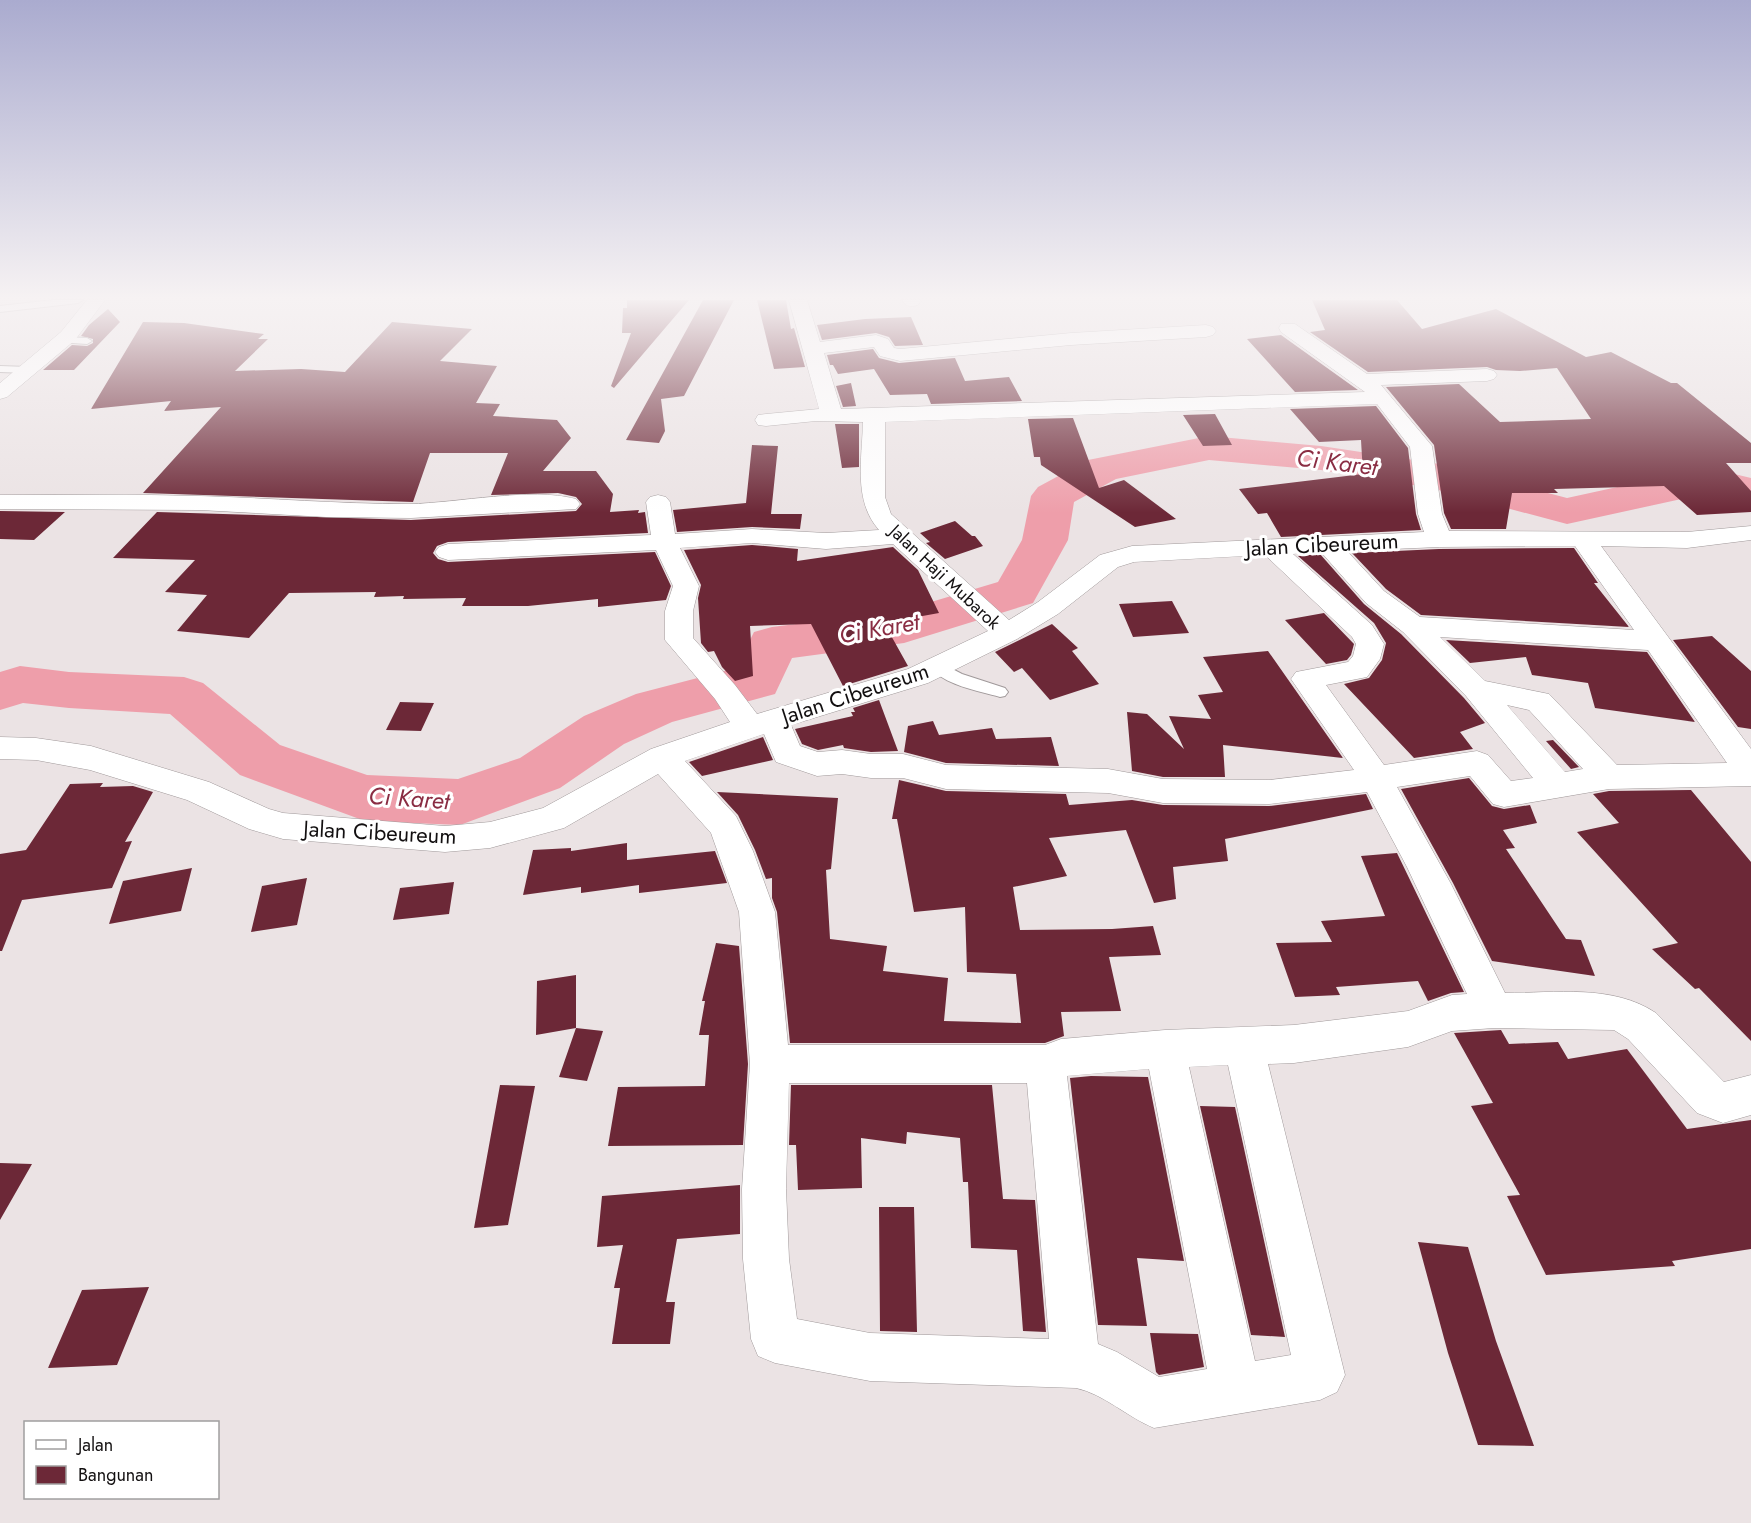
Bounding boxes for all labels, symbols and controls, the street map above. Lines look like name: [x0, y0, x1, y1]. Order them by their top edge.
water label: Ci Karet: [1295, 440, 1381, 484]
street label: Jalan Haji Mubarok: [882, 517, 1006, 635]
street label: Jalan Cibeureum: [1242, 524, 1399, 564]
water label: Ci Karet: [836, 603, 923, 652]
street label: Jalan Cibeureum: [774, 654, 933, 733]
water label: Ci Karet: [367, 778, 452, 818]
street label: Jalan Cibeureum: [300, 812, 457, 852]
legend: [24, 1421, 219, 1499]
text: Jalan: [76, 1432, 113, 1458]
text: Bangunan: [78, 1462, 153, 1488]

